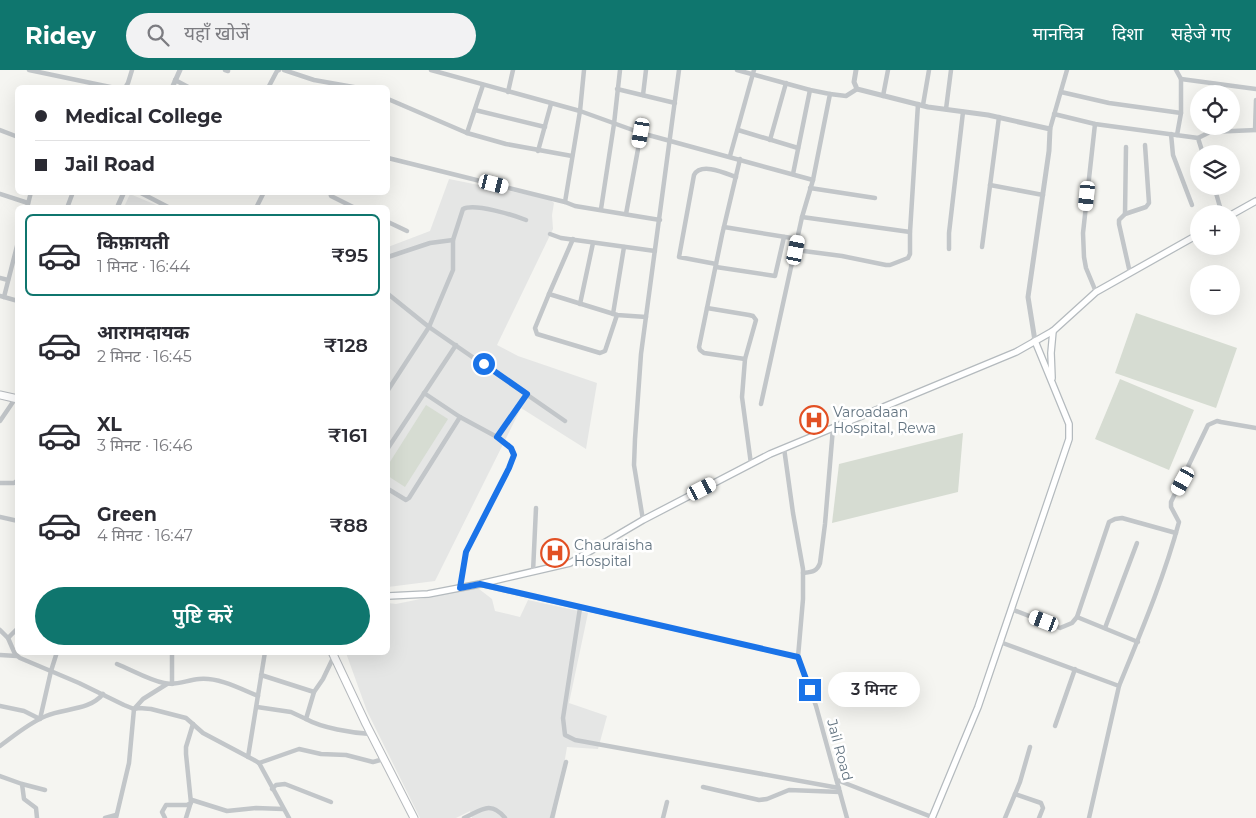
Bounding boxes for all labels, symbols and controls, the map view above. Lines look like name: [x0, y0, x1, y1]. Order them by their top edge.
search box: [126, 13, 476, 58]
text: Ridey: [25, 21, 96, 50]
icon: search: [144, 21, 172, 49]
text: यहाँ खोजें: [184, 22, 250, 45]
text: मानचित्र: [1033, 23, 1084, 45]
text: दिशा: [1112, 23, 1143, 45]
text: सहेजे गए: [1171, 23, 1231, 45]
map controls: [1190, 85, 1240, 315]
button: locate: [1190, 85, 1240, 135]
text: Medical College: [65, 105, 223, 128]
car: [631, 117, 650, 149]
button: layers: [1190, 145, 1240, 195]
text: Jail Road: [65, 153, 155, 176]
car: [477, 173, 510, 195]
car: [1077, 180, 1096, 212]
button: +: [1190, 205, 1240, 255]
text: किफ़ायती: [97, 231, 169, 254]
icon: car: [37, 233, 82, 278]
car: [785, 234, 806, 266]
text: ₹95: [331, 244, 368, 267]
text: 1 मिनट · 16:44: [97, 257, 190, 276]
button: −: [1190, 265, 1240, 315]
text: आरामदायक: [97, 321, 189, 344]
icon: car: [37, 323, 82, 368]
text: ₹128: [323, 334, 368, 357]
text: 2 मिनट · 16:45: [97, 347, 192, 366]
route start: [473, 353, 495, 375]
place label: Varoadaan Hospital, Rewa: [833, 403, 936, 437]
hospital icon: Varoadaan Hospital, Rewa: [799, 405, 829, 435]
icon: car: [37, 413, 82, 458]
text: XL: [97, 413, 122, 436]
text: ₹161: [328, 424, 368, 447]
text: 3 मिनट · 16:46: [97, 436, 193, 455]
car: [1169, 464, 1196, 498]
car: [685, 476, 718, 502]
icon: car: [37, 503, 82, 548]
text: Green: [97, 503, 157, 526]
text: ₹88: [330, 514, 368, 537]
text: 4 मिनट · 16:47: [97, 526, 193, 545]
place label: Chauraisha Hospital: [574, 536, 653, 570]
hospital icon: Chauraisha Hospital: [540, 538, 570, 568]
button: पुष्टि करें: [35, 587, 370, 645]
car: [1027, 609, 1060, 633]
callout: 3 मिनट: [828, 672, 920, 708]
route end: [799, 679, 821, 701]
text: 3 मिनट: [851, 680, 897, 699]
street label: Jail Road: [823, 716, 857, 783]

